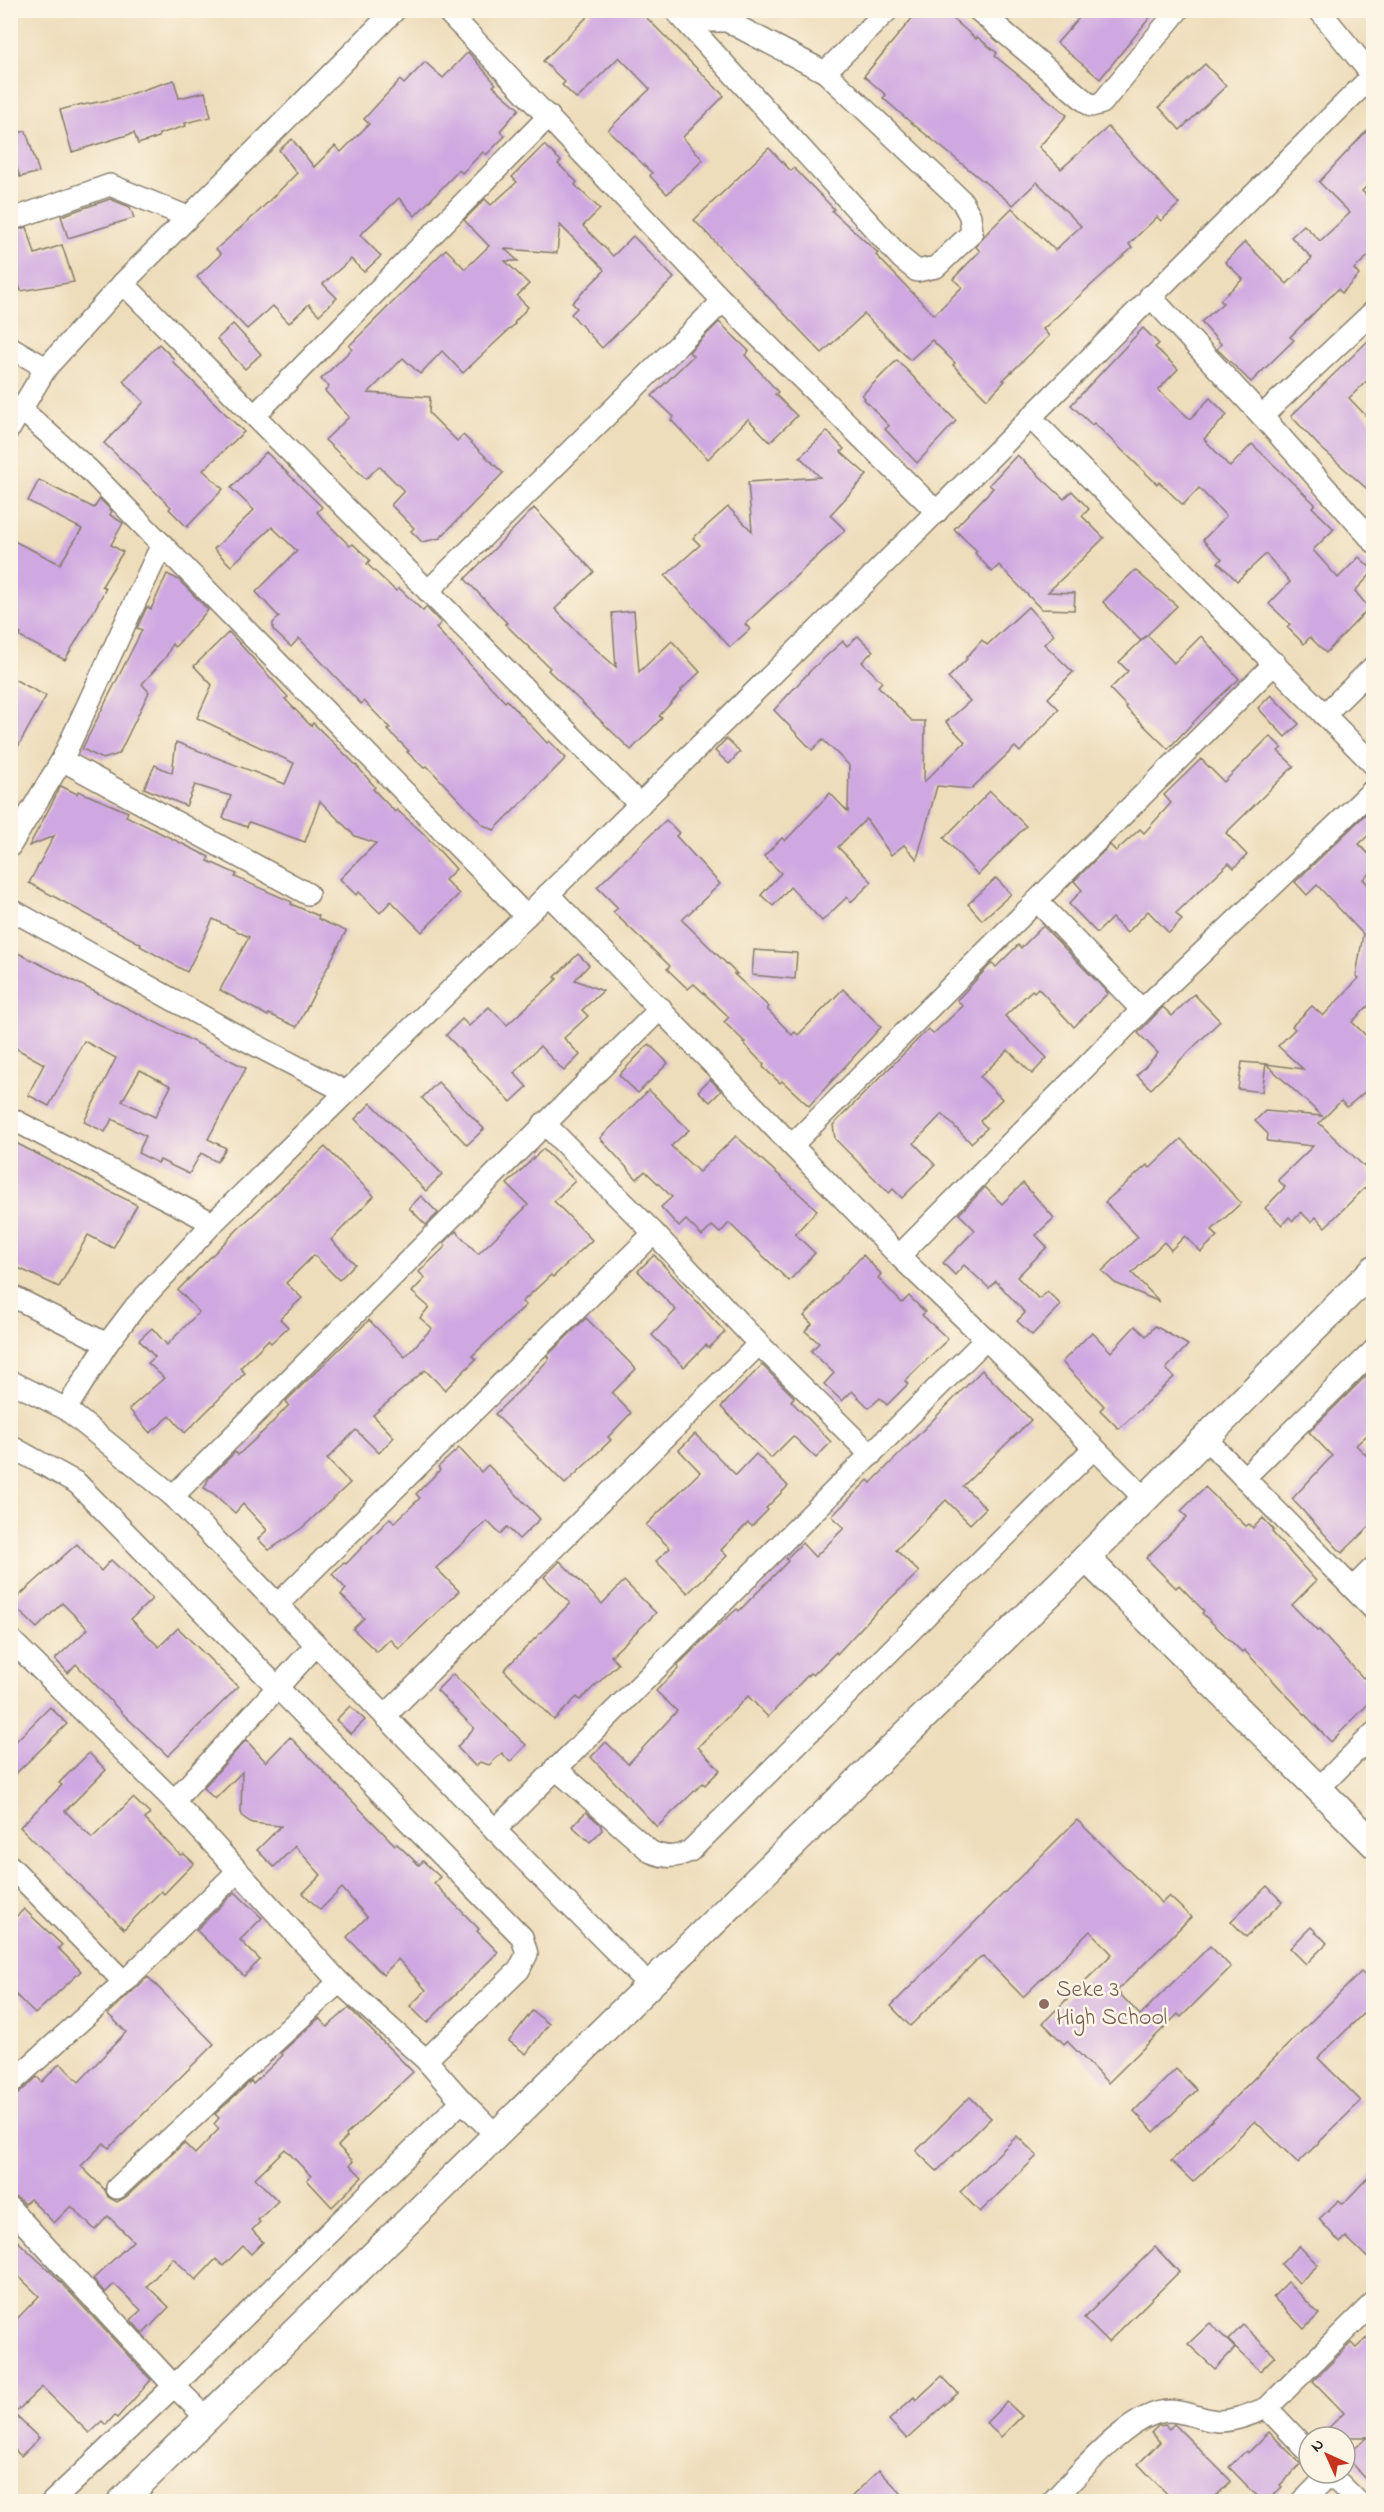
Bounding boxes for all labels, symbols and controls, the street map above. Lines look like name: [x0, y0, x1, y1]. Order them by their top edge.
place label: Seke 3 High School: [1056, 1973, 1167, 2036]
marker: Seke 3 High School: [1037, 1997, 1051, 2011]
north arrow: [1297, 2425, 1357, 2485]
text: N: [1305, 2433, 1330, 2458]

